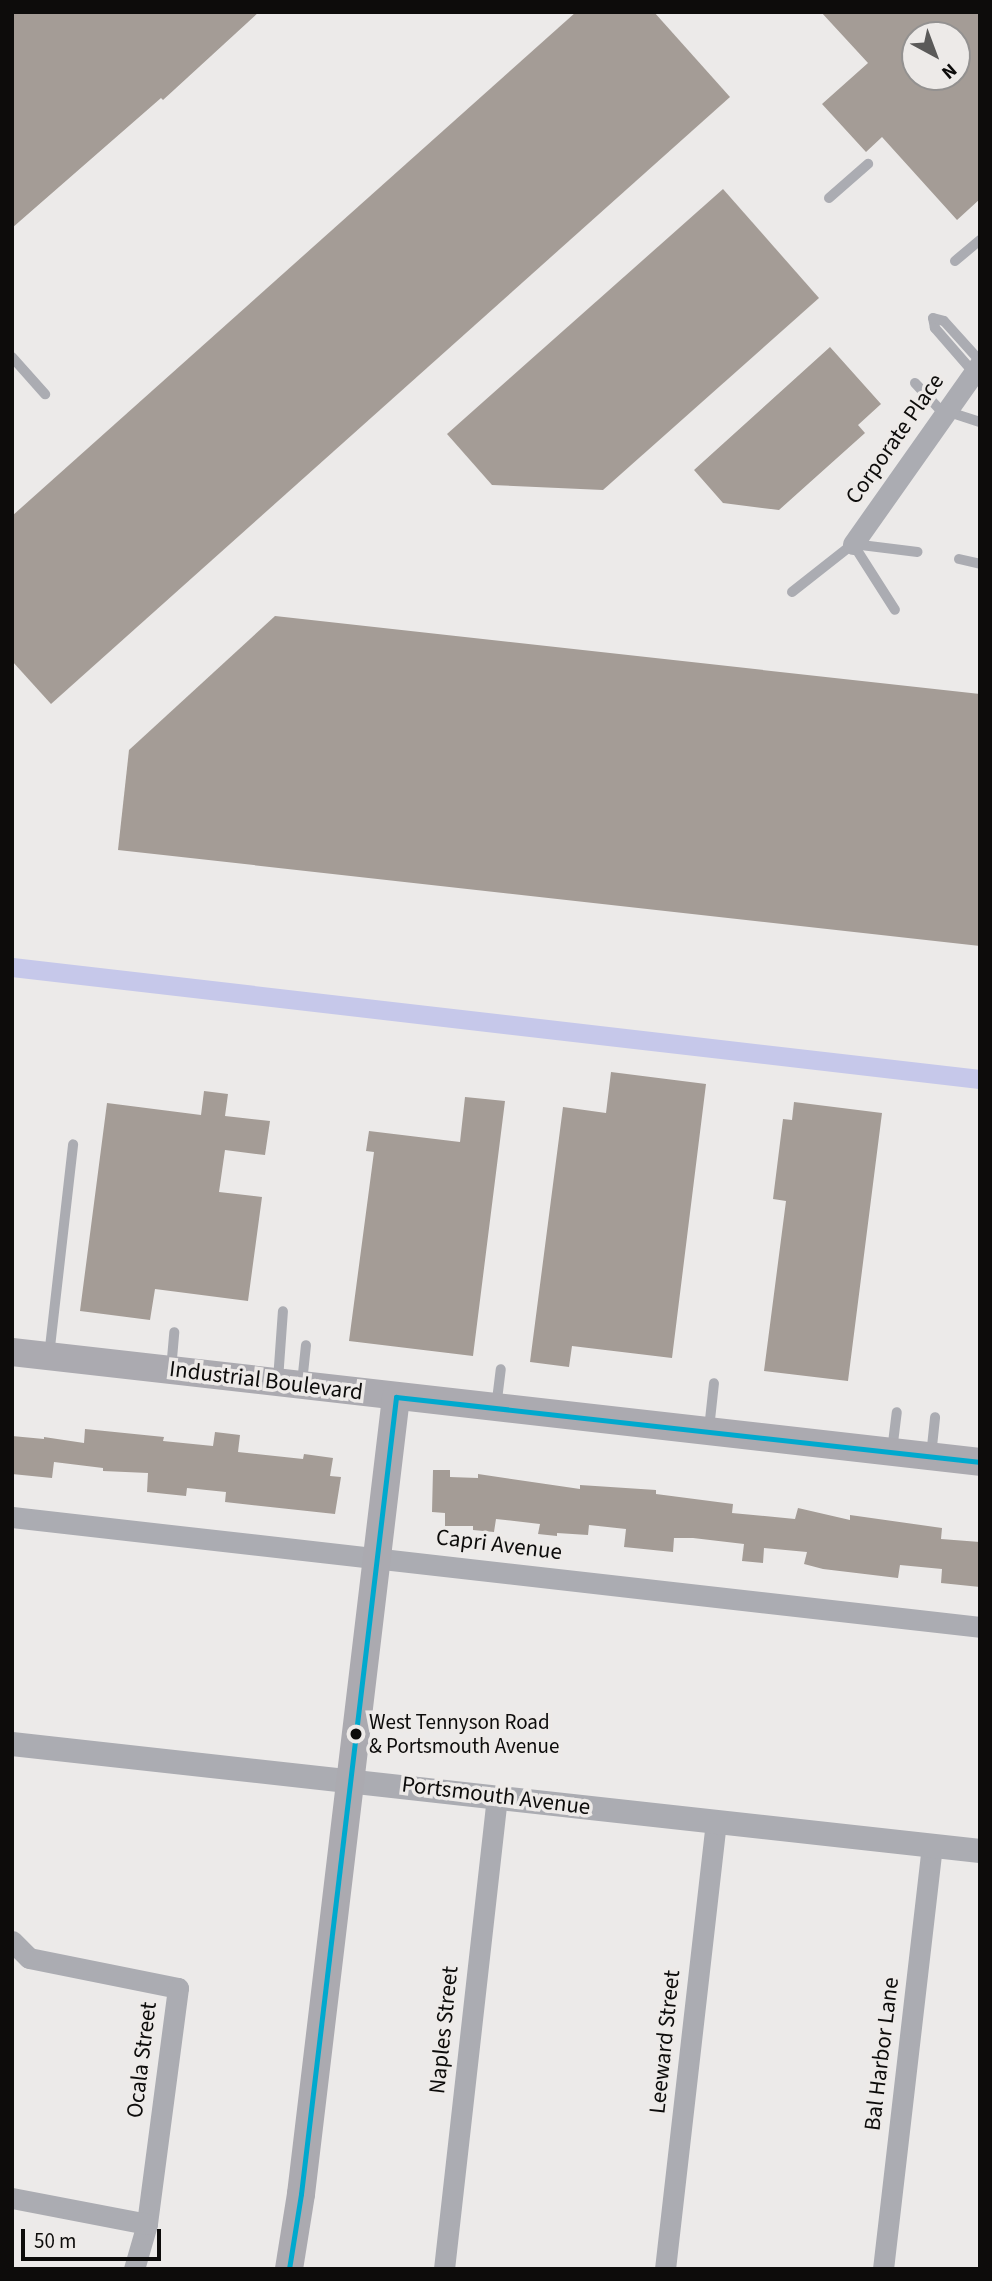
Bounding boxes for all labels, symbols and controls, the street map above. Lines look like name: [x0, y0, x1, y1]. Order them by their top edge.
north arrow: [901, 21, 971, 91]
text: N: [935, 56, 962, 85]
street label: Corporate Place: [840, 368, 950, 510]
street label: Industrial Boulevard: [168, 1355, 364, 1407]
street label: Capri Avenue: [434, 1524, 564, 1566]
place label: West Tennyson Road & Portsmouth Avenue: [369, 1709, 559, 1759]
marker: West Tennyson Road & Portsmouth Avenue: [349, 1727, 363, 1741]
street label: Portsmouth Avenue: [400, 1771, 592, 1821]
street label: Naples Street: [424, 1965, 464, 2095]
street label: Leeward Street: [644, 1969, 686, 2115]
street label: Bal Harbor Lane: [859, 1976, 905, 2132]
street label: Ocala Street: [121, 2000, 163, 2120]
scale bar: [24, 2214, 164, 2258]
text: 50 m: [34, 2226, 76, 2256]

